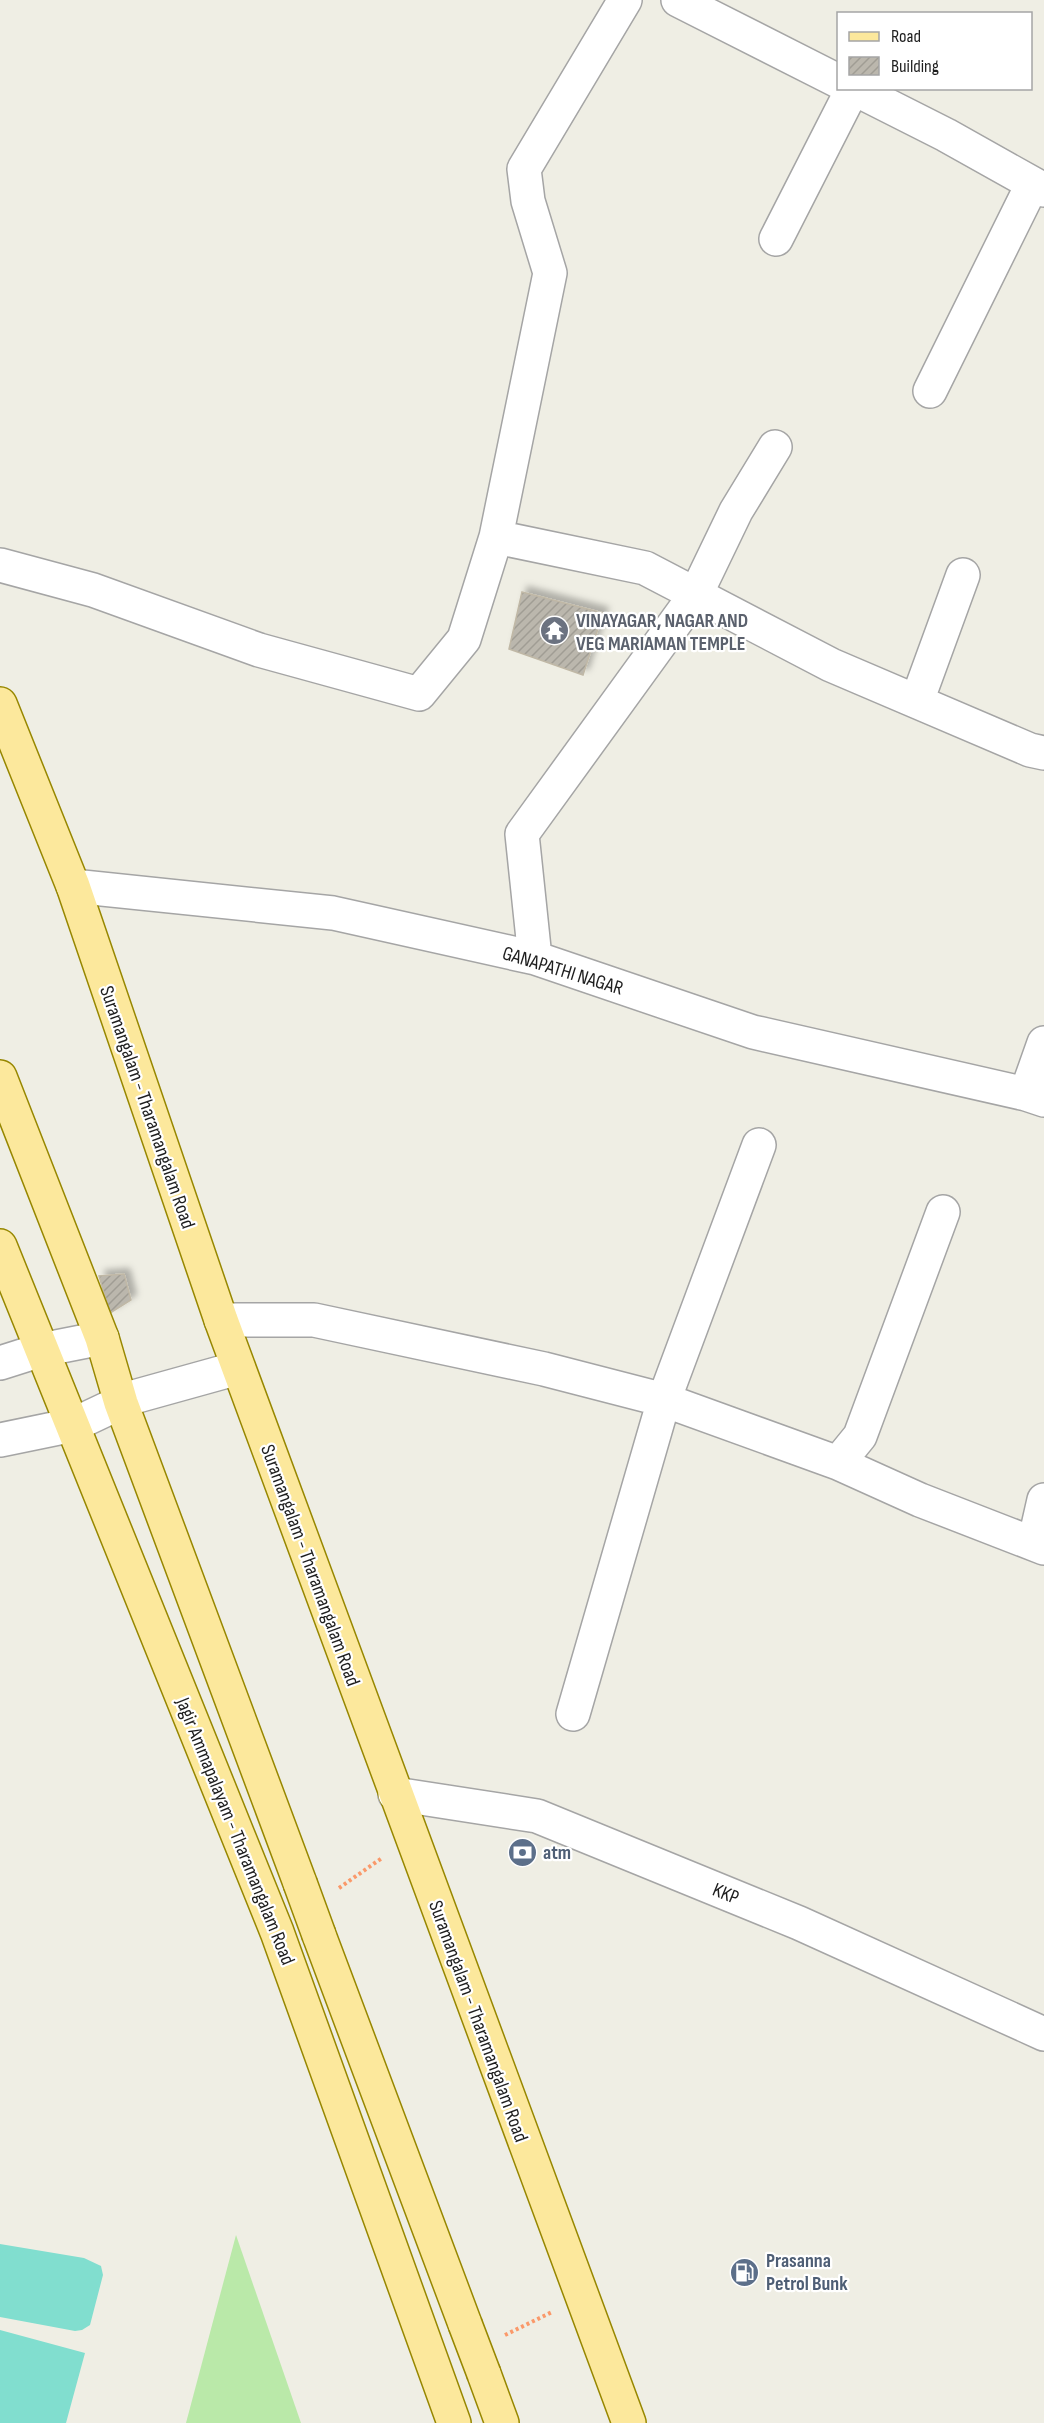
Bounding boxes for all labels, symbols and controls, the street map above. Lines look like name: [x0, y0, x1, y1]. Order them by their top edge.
legend: [837, 12, 1032, 90]
text: Road: [891, 26, 921, 47]
text: Building: [891, 56, 939, 77]
place label: VINAYAGAR, NAGAR AND VEG MARIAMAN TEMPLE: [576, 609, 748, 656]
temple icon: VINAYAGAR, NAGAR AND VEG MARIAMAN TEMPLE: [539, 615, 571, 647]
street label: GANAPATHI NAGAR: [499, 941, 626, 1001]
street label: Suramangalam - Tharamangalam Road: [94, 983, 200, 1232]
street label: Suramangalam - Tharamangalam Road: [255, 1441, 365, 1689]
street label: Jagir Ammapalayam - Tharamangalam Road: [170, 1693, 300, 1969]
bank icon: atm: [506, 1836, 538, 1868]
place label: atm: [543, 1841, 571, 1865]
street label: KKP: [709, 1878, 742, 1910]
street label: Suramangalam - Tharamangalam Road: [423, 1897, 533, 2145]
place label: Prasanna Petrol Bunk: [766, 2249, 848, 2296]
fuel station icon: Prasanna Petrol Bunk: [729, 2256, 761, 2288]

